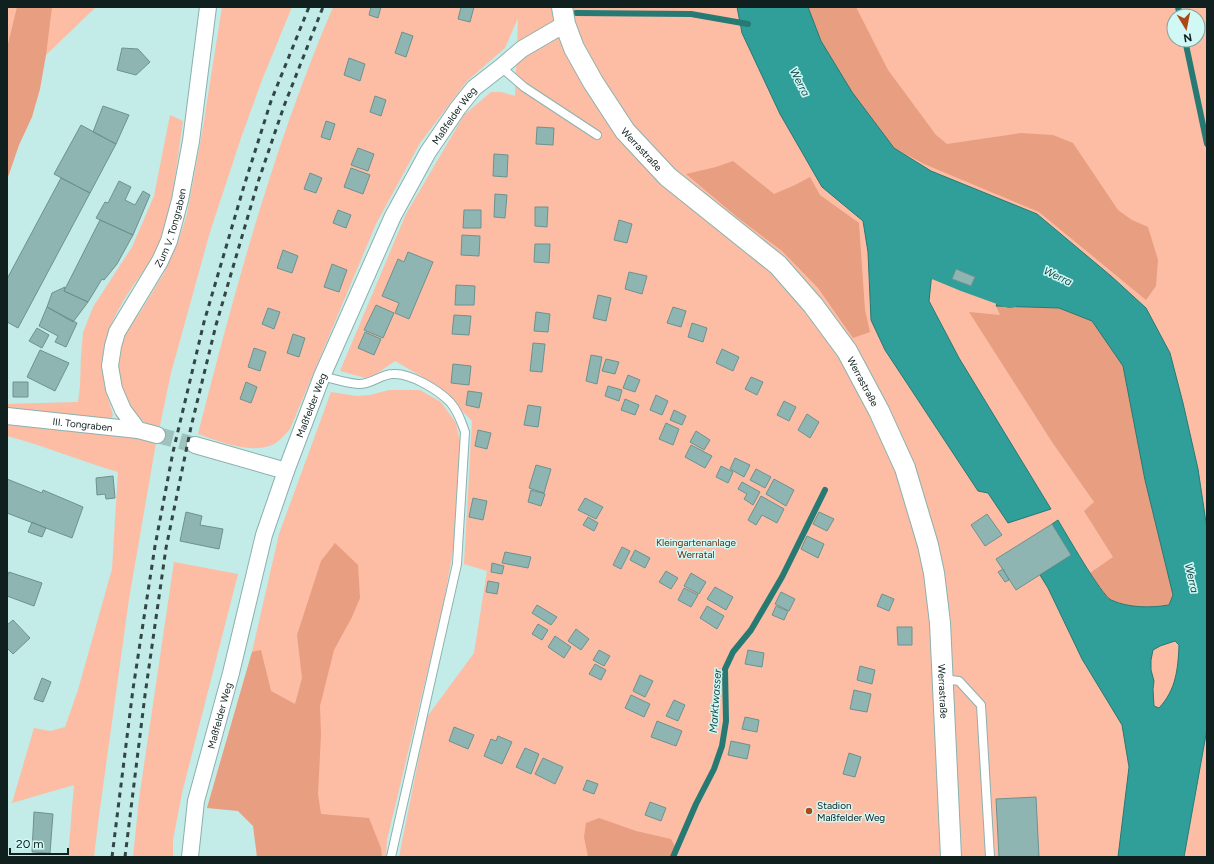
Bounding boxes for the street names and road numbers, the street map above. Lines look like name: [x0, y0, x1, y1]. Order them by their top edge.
street label: Maßfelder Weg: [429, 84, 480, 147]
street label: Werrastraße: [618, 125, 665, 174]
street label: Zum V. Tongraben: [152, 187, 189, 270]
street label: Werrastraße: [844, 354, 882, 409]
street label: Maßfelder Weg: [293, 371, 330, 440]
street label: III. Tongraben: [52, 415, 114, 434]
street label: Werrastraße: [935, 664, 951, 720]
street label: Maßfelder Weg: [205, 681, 235, 750]

